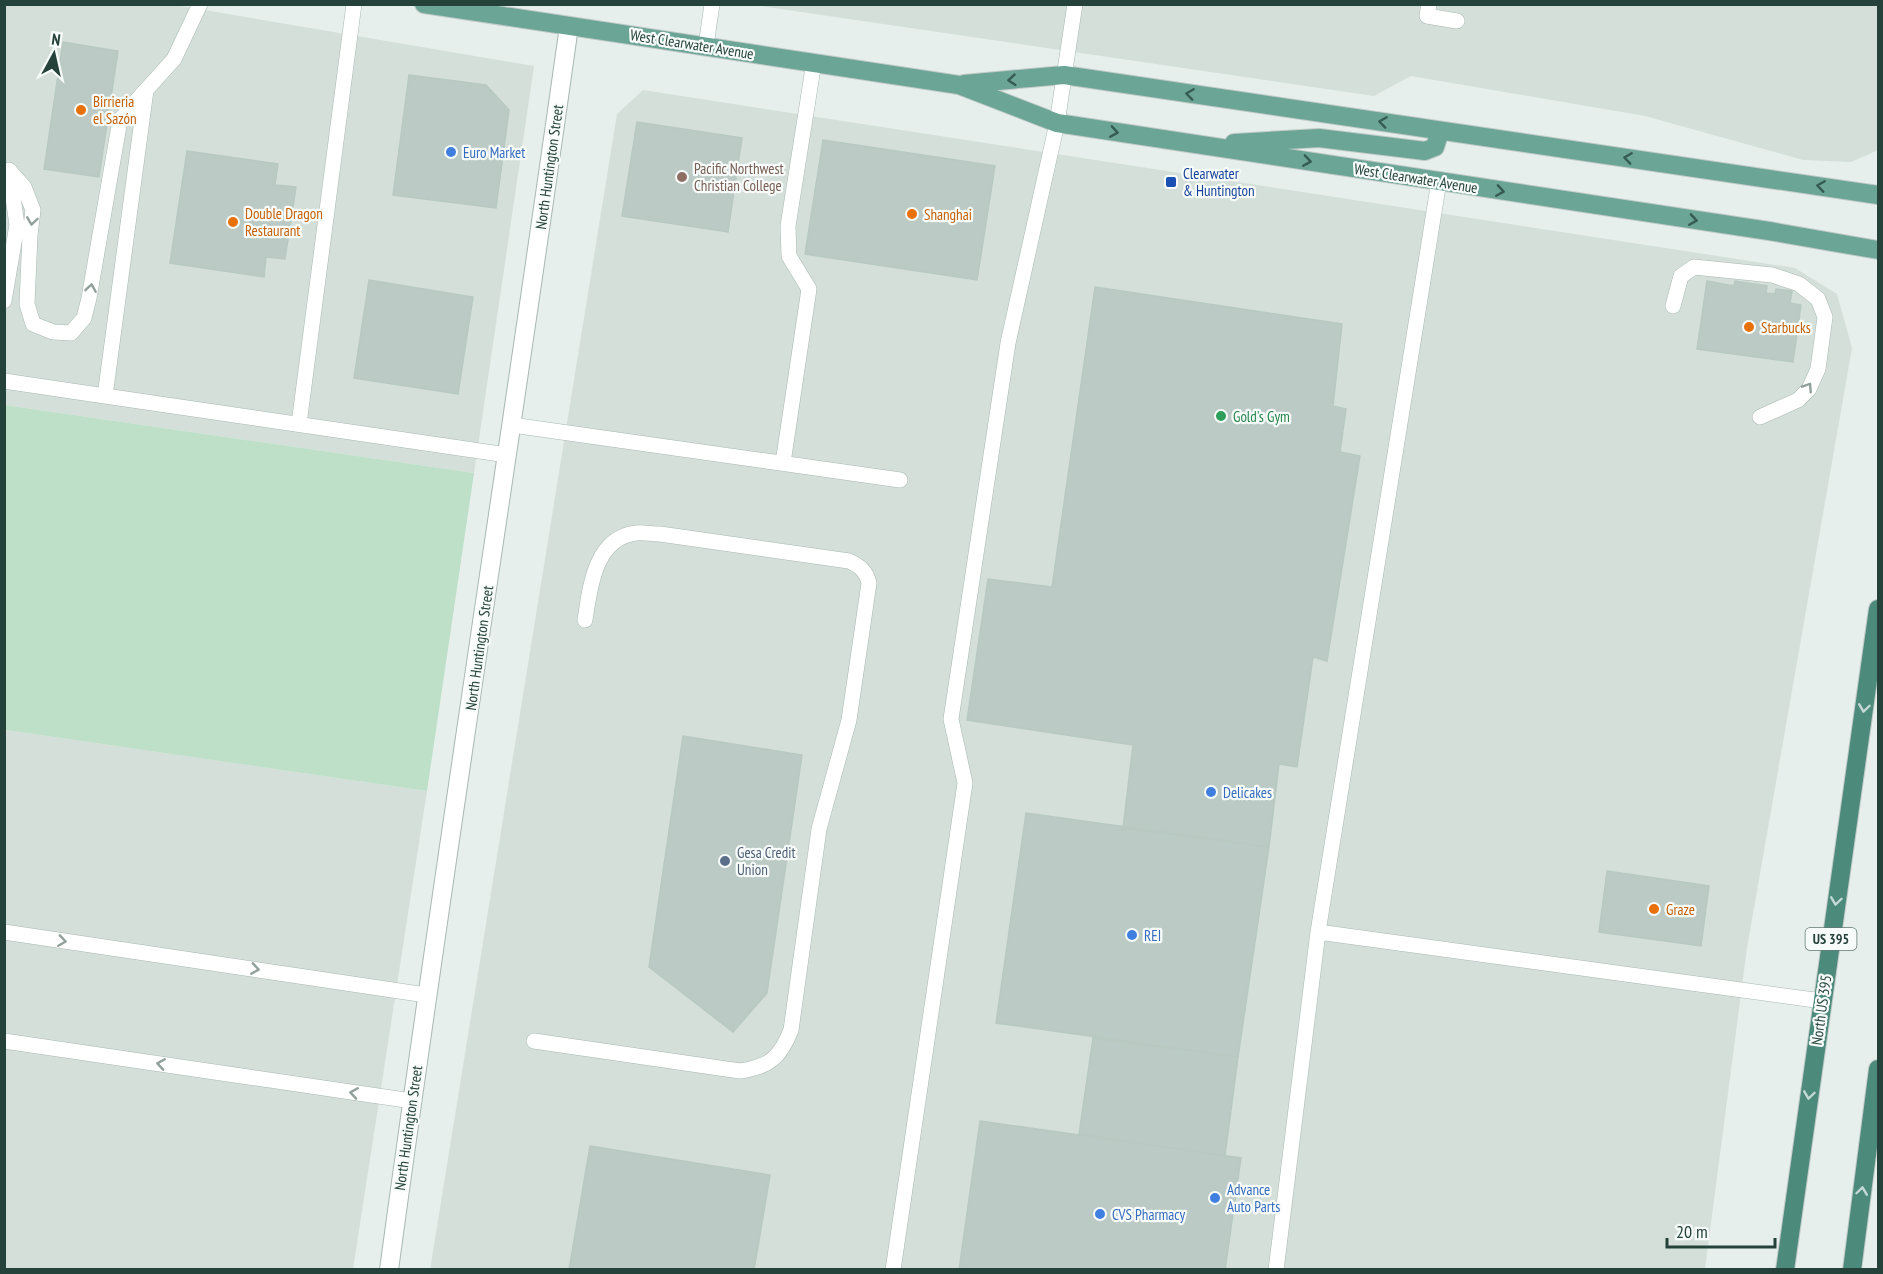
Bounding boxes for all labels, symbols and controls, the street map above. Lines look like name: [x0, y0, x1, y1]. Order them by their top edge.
north arrow: [24, 24, 84, 84]
street label: West Clearwater Avenue: [629, 25, 755, 63]
text: N: [50, 29, 62, 50]
one-way arrow: [1007, 73, 1016, 86]
one-way arrow: [1185, 88, 1194, 100]
place label: Birrieria el Sazón: [93, 92, 137, 128]
marker: Birrieria el Sazón: [74, 103, 88, 117]
street label: North Huntington Street: [531, 103, 567, 231]
one-way arrow: [1378, 116, 1388, 129]
one-way arrow: [1110, 126, 1119, 138]
place label: Euro Market: [463, 143, 525, 162]
marker: Euro Market: [444, 145, 458, 159]
one-way arrow: [1623, 152, 1632, 164]
one-way arrow: [1303, 155, 1312, 167]
place label: Pacific Northwest Christian College: [694, 159, 784, 195]
street label: West Clearwater Avenue: [1353, 159, 1479, 197]
place label: Clearwater & Huntington: [1183, 164, 1255, 200]
marker: Pacific Northwest Christian College: [675, 170, 689, 184]
marker: Clearwater & Huntington: [1164, 175, 1178, 189]
one-way arrow: [1816, 180, 1825, 192]
one-way arrow: [1495, 184, 1505, 196]
place label: Double Dragon Restaurant: [245, 204, 323, 240]
place label: Shanghai: [924, 205, 972, 224]
marker: Shanghai: [905, 207, 919, 221]
one-way arrow: [1688, 213, 1697, 225]
marker: Double Dragon Restaurant: [226, 215, 240, 229]
one-way arrow: [26, 216, 38, 225]
one-way arrow: [84, 283, 97, 293]
place label: Starbucks: [1761, 318, 1811, 337]
marker: Starbucks: [1742, 320, 1756, 334]
one-way arrow: [1801, 383, 1812, 394]
place label: Gold's Gym: [1233, 407, 1290, 426]
marker: Gold's Gym: [1214, 409, 1228, 423]
street label: North Huntington Street: [461, 584, 497, 712]
one-way arrow: [1859, 704, 1871, 713]
place label: Delicakes: [1223, 783, 1272, 802]
marker: Delicakes: [1204, 785, 1218, 799]
place label: Gesa Credit Union: [737, 843, 796, 879]
marker: Gesa Credit Union: [718, 854, 732, 868]
one-way arrow: [1831, 897, 1843, 906]
place label: Graze: [1666, 900, 1695, 919]
marker: Graze: [1647, 902, 1661, 916]
place label: REI: [1144, 926, 1161, 945]
marker: REI: [1125, 928, 1139, 942]
road number: US 395: [1806, 928, 1856, 950]
one-way arrow: [58, 934, 67, 946]
one-way arrow: [251, 963, 260, 975]
street label: North US 395: [1807, 974, 1835, 1046]
one-way arrow: [157, 1058, 167, 1071]
street label: North Huntington Street: [390, 1064, 426, 1192]
one-way arrow: [350, 1087, 359, 1099]
one-way arrow: [1803, 1090, 1815, 1099]
place label: Advance Auto Parts: [1227, 1180, 1280, 1216]
one-way arrow: [1856, 1186, 1868, 1195]
marker: Advance Auto Parts: [1208, 1191, 1222, 1205]
place label: CVS Pharmacy: [1112, 1205, 1185, 1224]
marker: CVS Pharmacy: [1093, 1207, 1107, 1221]
scale bar: [1667, 1211, 1775, 1249]
text: 20 m: [1676, 1220, 1708, 1243]

